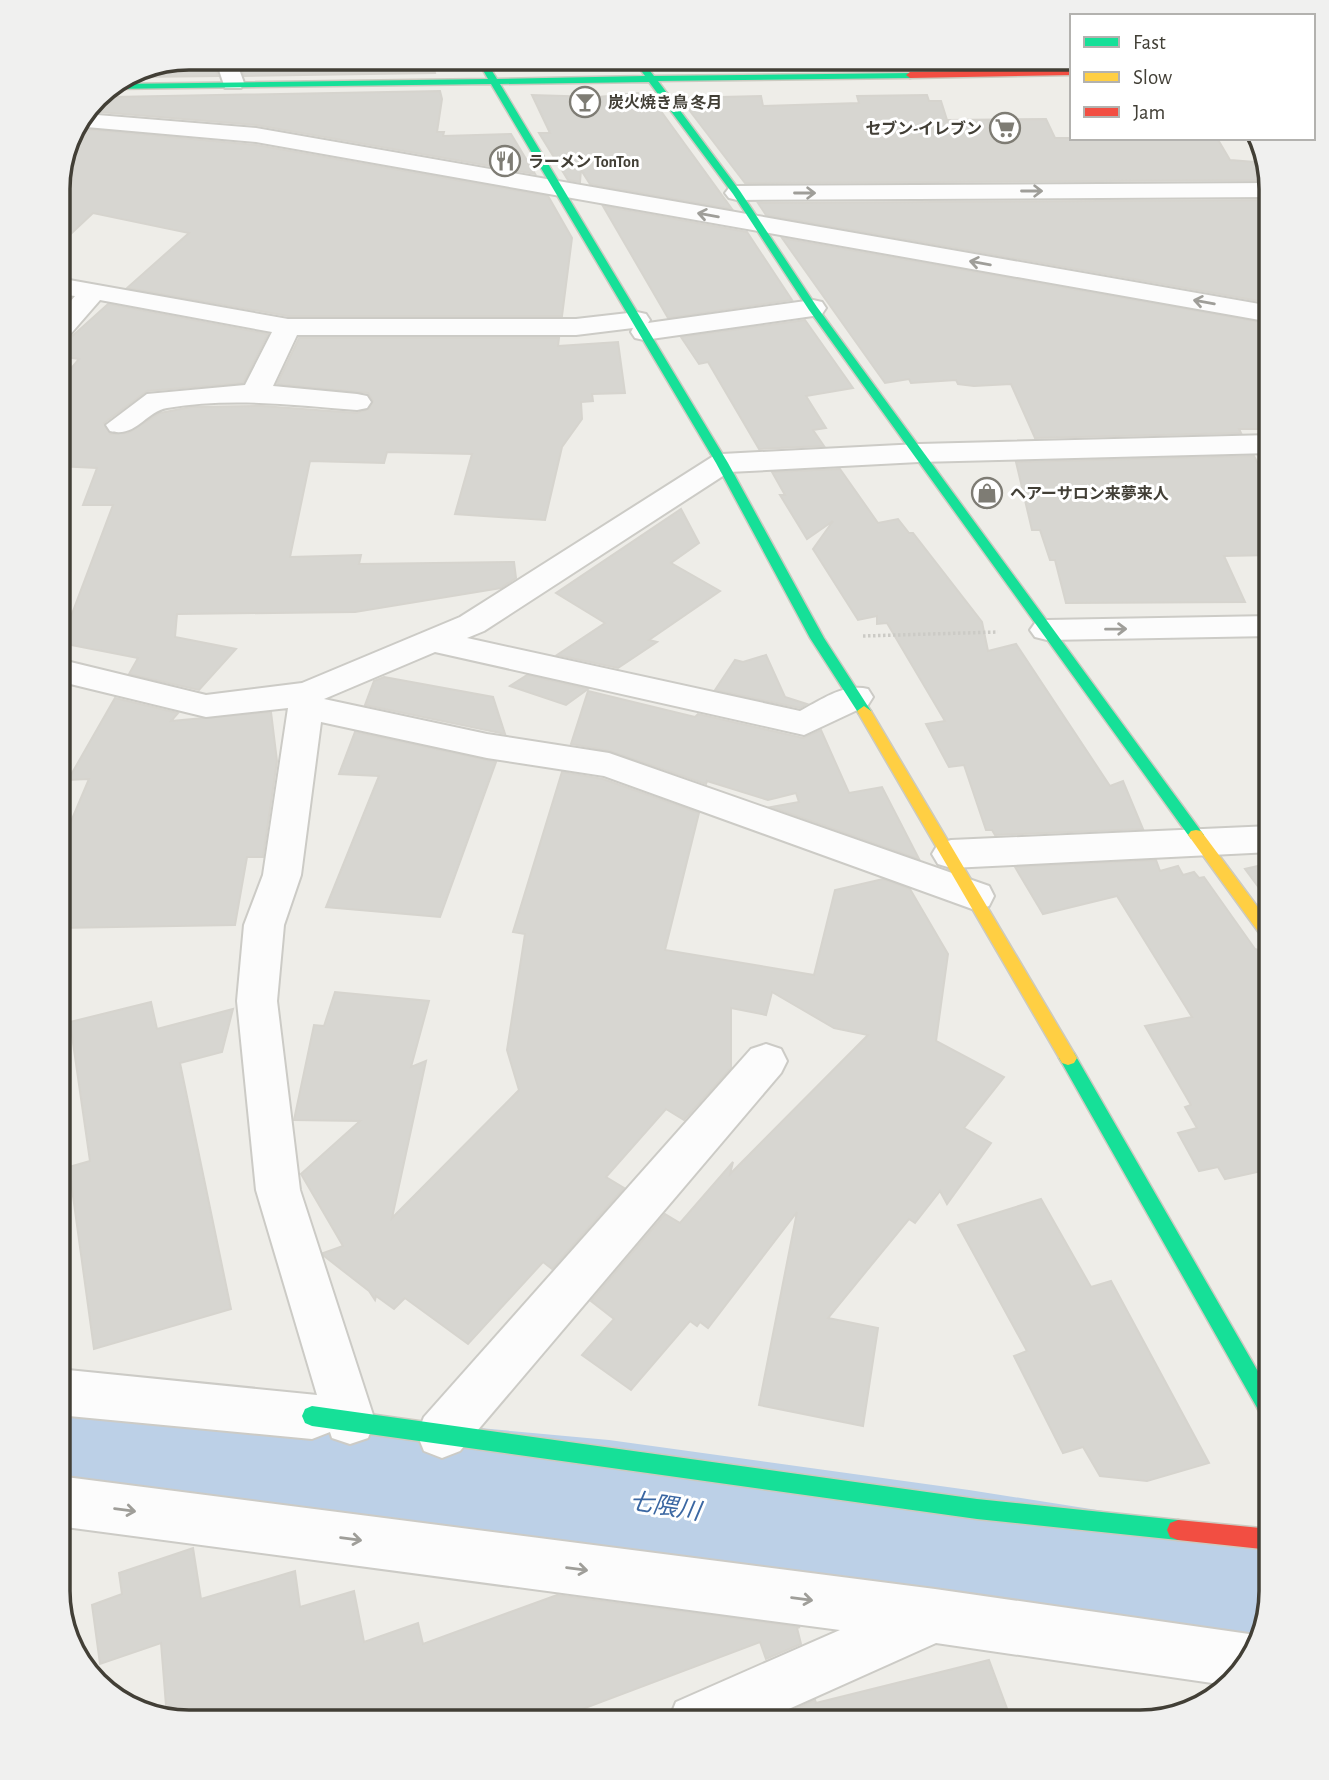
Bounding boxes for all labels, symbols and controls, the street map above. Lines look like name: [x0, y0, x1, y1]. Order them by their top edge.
legend: [1070, 14, 1315, 140]
text: Fast: [1133, 32, 1166, 53]
text: Slow: [1133, 67, 1172, 88]
bar icon: 炭火焼き鳥 冬月: [568, 85, 602, 119]
place label: 炭火焼き鳥 冬月: [608, 93, 722, 111]
text: Jam: [1133, 102, 1165, 123]
supermarket icon: セブン-イレブン: [988, 111, 1022, 145]
place label: セブン-イレブン: [865, 120, 982, 137]
restaurant icon: ラーメン TonTon: [488, 144, 522, 178]
place label: ラーメン TonTon: [528, 154, 639, 170]
one-way arrow: [1021, 184, 1044, 198]
one-way arrow: [793, 186, 816, 200]
one-way arrow: [697, 208, 720, 221]
one-way arrow: [969, 256, 992, 269]
one-way arrow: [1193, 295, 1216, 309]
shop icon: ヘアーサロン来夢来人: [970, 476, 1004, 510]
place label: ヘアーサロン来夢来人: [1010, 485, 1169, 502]
one-way arrow: [1104, 622, 1127, 635]
water label: 七隈川: [627, 1489, 705, 1525]
one-way arrow: [114, 1503, 136, 1516]
one-way arrow: [339, 1533, 362, 1546]
one-way arrow: [565, 1563, 587, 1576]
one-way arrow: [790, 1592, 813, 1605]

